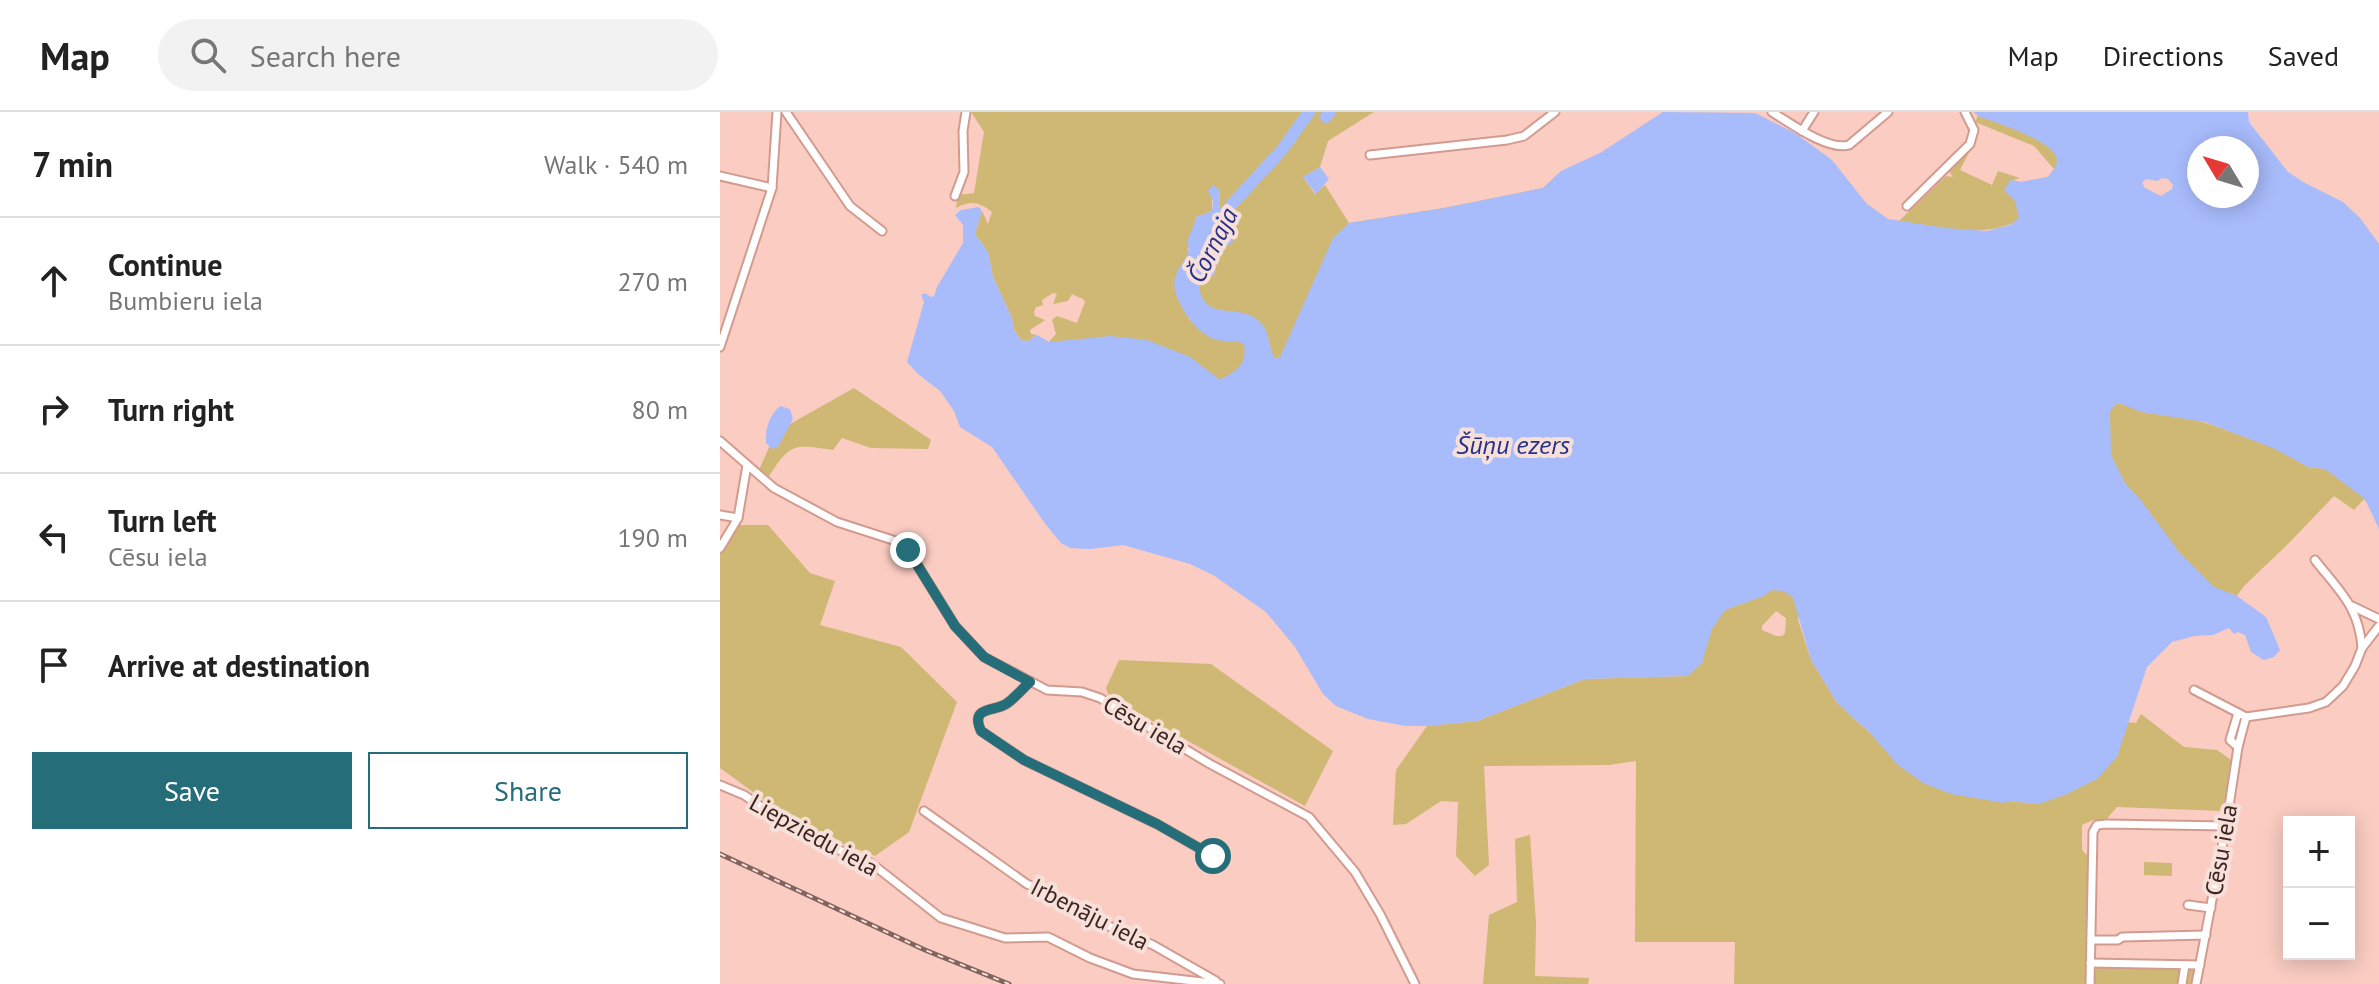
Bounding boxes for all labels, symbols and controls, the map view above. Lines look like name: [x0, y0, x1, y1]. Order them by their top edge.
search box: [158, 19, 718, 91]
text: Map: [40, 31, 110, 80]
icon: search: [186, 33, 230, 77]
text: Search here: [250, 36, 401, 75]
text: Map: [2008, 37, 2059, 74]
text: Directions: [2103, 37, 2224, 74]
text: Saved: [2268, 37, 2339, 74]
north arrow: [2187, 136, 2259, 208]
text: 7 min: [32, 142, 113, 186]
text: Walk · 540 m: [544, 148, 688, 181]
water label: Čornaja: [1179, 202, 1245, 288]
text: Continue: [108, 245, 222, 284]
icon: ahead: [32, 259, 76, 303]
text: 270 m: [617, 265, 688, 298]
text: Bumbieru iela: [108, 284, 263, 317]
icon: right: [32, 387, 76, 431]
text: Turn right: [108, 390, 234, 429]
text: 80 m: [632, 393, 688, 426]
water label: Šūņu ezers: [1456, 428, 1571, 461]
text: Turn left: [108, 501, 216, 540]
icon: left: [32, 515, 76, 559]
text: 190 m: [617, 521, 688, 554]
route end: [890, 532, 926, 568]
text: Cēsu iela: [108, 540, 208, 573]
icon: arrive: [32, 643, 76, 687]
text: Arrive at destination: [108, 646, 370, 685]
street label: Cēsu iela: [1097, 689, 1193, 761]
button: Save: [32, 752, 352, 829]
button: Share: [368, 752, 688, 829]
street label: Liepziedu iela: [744, 787, 884, 883]
street label: Cēsu iela: [2198, 802, 2244, 898]
map controls: [2283, 816, 2355, 960]
button: +: [2283, 816, 2355, 888]
route start: [1195, 838, 1231, 874]
street label: Irbenāju iela: [1026, 871, 1154, 957]
button: −: [2283, 888, 2355, 960]

